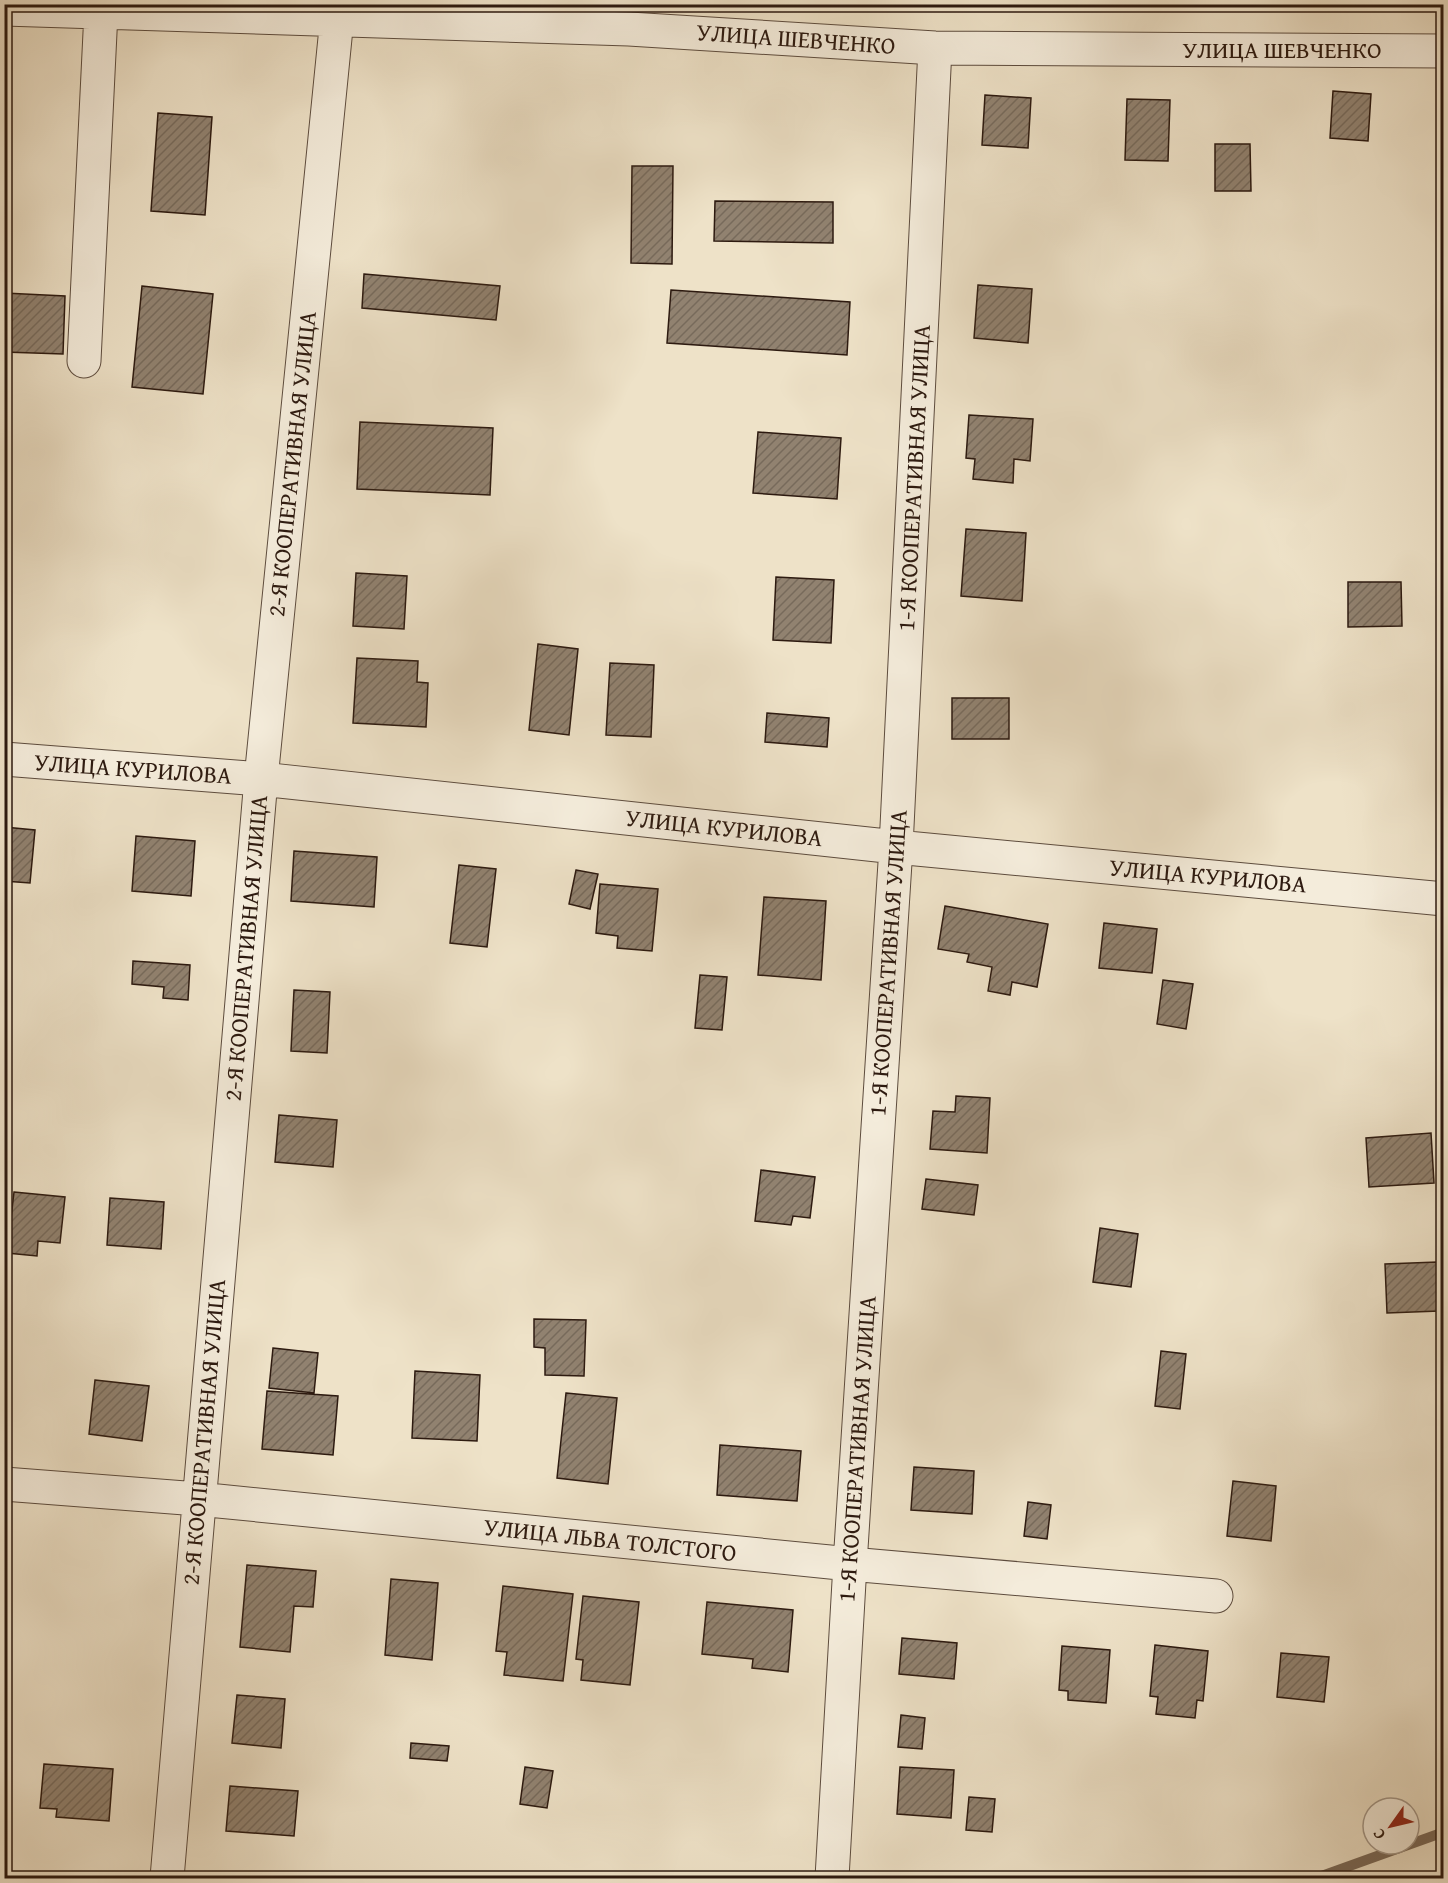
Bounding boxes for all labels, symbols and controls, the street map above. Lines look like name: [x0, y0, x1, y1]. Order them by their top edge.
street label: УЛИЦА ШЕВЧЕНКО: [695, 14, 897, 63]
street label: УЛИЦА ШЕВЧЕНКО: [1182, 32, 1382, 67]
street label: 2-Я КООПЕРАТИВНАЯ УЛИЦА: [258, 309, 325, 619]
street label: 1-Я КООПЕРАТИВНАЯ УЛИЦА: [888, 323, 939, 632]
street label: УЛИЦА КУРИЛОВА: [33, 744, 233, 793]
street label: 2-Я КООПЕРАТИВНАЯ УЛИЦА: [215, 793, 276, 1103]
street label: УЛИЦА КУРИЛОВА: [624, 800, 825, 855]
street label: 1-Я КООПЕРАТИВНАЯ УЛИЦА: [859, 808, 916, 1117]
street label: УЛИЦА КУРИЛОВА: [1108, 849, 1309, 902]
street label: 2-Я КООПЕРАТИВНАЯ УЛИЦА: [173, 1277, 234, 1587]
street label: 1-Я КООПЕРАТИВНАЯ УЛИЦА: [828, 1294, 885, 1603]
street label: УЛИЦА ЛЬВА ТОЛСТОГО: [482, 1509, 738, 1570]
north arrow: [1361, 1796, 1421, 1856]
text: С: [1366, 1824, 1391, 1845]

